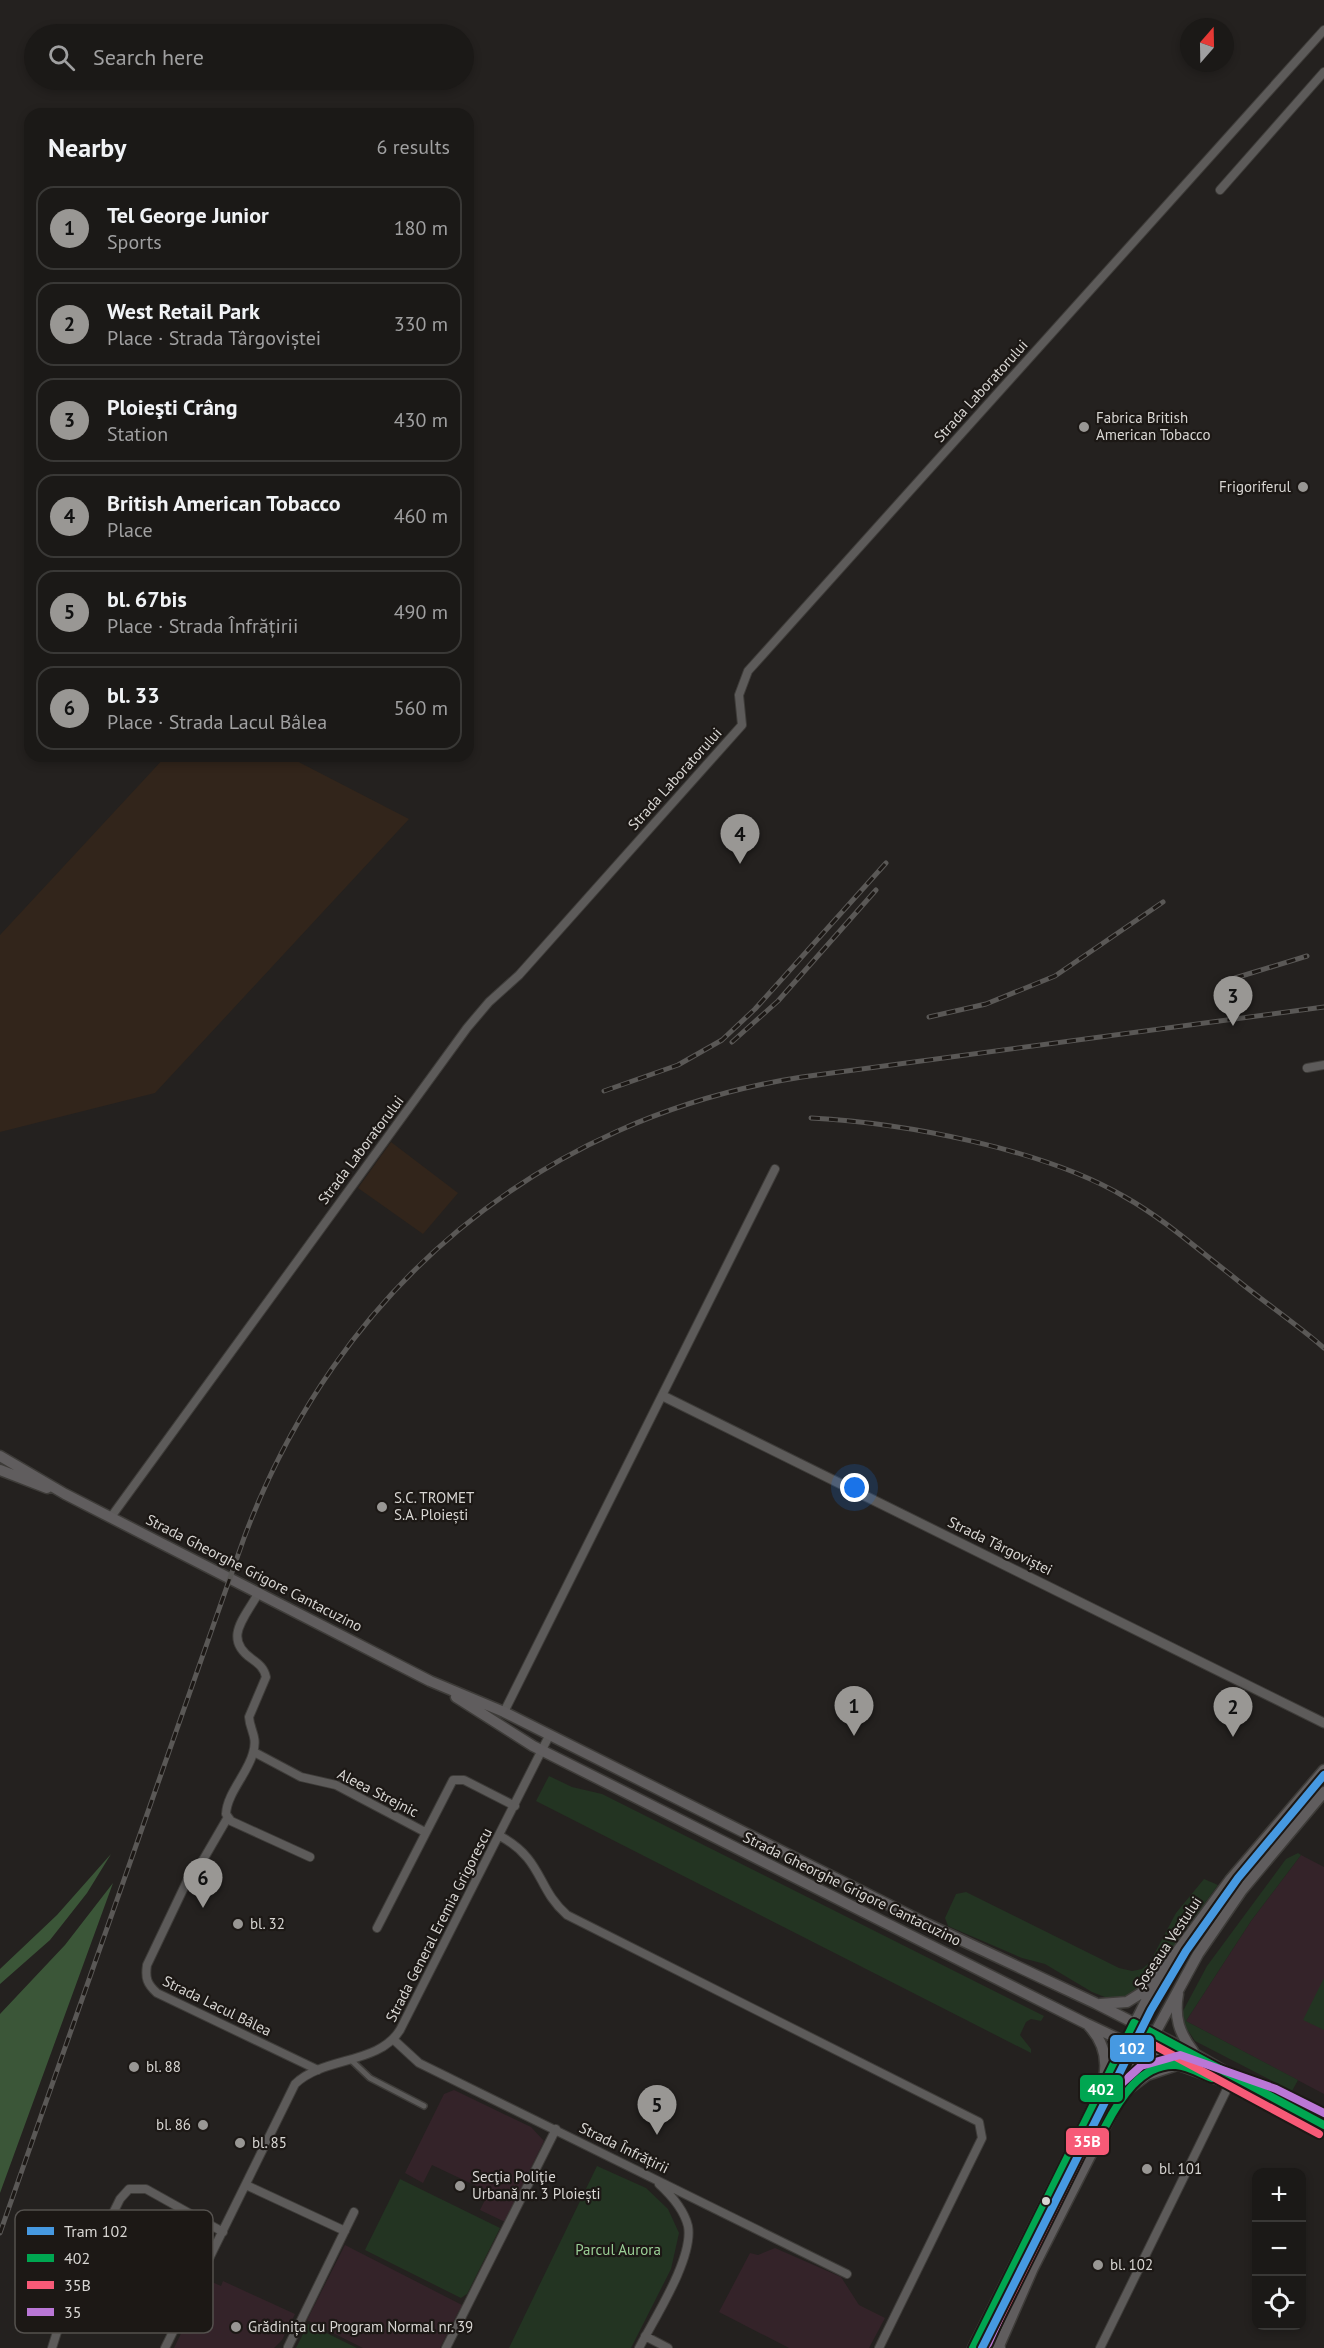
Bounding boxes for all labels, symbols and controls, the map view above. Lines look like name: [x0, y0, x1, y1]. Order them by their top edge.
north arrow: [1180, 18, 1234, 72]
search box: [24, 24, 474, 90]
icon: search: [45, 41, 78, 74]
text: Search here: [93, 43, 204, 71]
text: Nearby: [48, 131, 126, 164]
text: 6 results: [377, 134, 450, 160]
text: Tel George Junior: [107, 201, 269, 229]
text: 1: [64, 215, 75, 241]
text: 180 m: [394, 215, 448, 241]
text: Sports: [107, 229, 162, 255]
text: West Retail Park: [107, 297, 260, 325]
text: 2: [64, 311, 75, 337]
text: 330 m: [394, 311, 448, 337]
text: Place · Strada Târgoviștei: [107, 325, 321, 351]
street label: Strada Laboratorului: [930, 336, 1032, 446]
text: Ploieşti Crâng: [107, 393, 238, 421]
text: 3: [64, 407, 75, 433]
text: 430 m: [394, 407, 448, 433]
place label: Fabrica British American Tobacco: [1096, 408, 1211, 444]
marker: Fabrica British American Tobacco: [1077, 420, 1091, 434]
text: Station: [107, 421, 168, 447]
place label: Frigoriferul: [1219, 477, 1292, 496]
marker: Frigoriferul: [1296, 480, 1310, 494]
text: British American Tobacco: [107, 489, 341, 517]
text: 4: [64, 503, 75, 529]
text: 460 m: [394, 503, 448, 529]
text: Place: [107, 517, 153, 543]
text: bl. 67bis: [107, 585, 187, 613]
text: 5: [64, 599, 75, 625]
text: 490 m: [394, 599, 448, 625]
text: Place · Strada Înfrățirii: [107, 613, 298, 639]
text: bl. 33: [107, 681, 160, 709]
text: 6: [64, 695, 75, 721]
text: 560 m: [394, 695, 448, 721]
text: Place · Strada Lacul Bâlea: [107, 709, 327, 735]
street label: Strada Laboratorului: [624, 724, 726, 834]
pin: 4: [720, 814, 760, 864]
pin: 3: [1214, 976, 1252, 1026]
street label: Strada Laboratorului: [314, 1092, 408, 1208]
your location: [840, 1473, 869, 1502]
place label: S.C. TROMET S.A. Ploiești: [394, 1488, 475, 1524]
marker: S.C. TROMET S.A. Ploiești: [375, 1500, 389, 1514]
street label: Strada Gheorghe Grigore Cantacuzino: [143, 1510, 366, 1636]
street label: Strada Târgoviștei: [945, 1512, 1056, 1579]
pin: 1: [834, 1686, 874, 1736]
pin: 2: [1214, 1688, 1252, 1737]
street label: Aleea Strejnic: [335, 1764, 422, 1821]
street label: Strada General Eremia Grigorescu: [381, 1825, 496, 2025]
street label: Strada Gheorghe Grigore Cantacuzino: [740, 1827, 964, 1950]
pin: 6: [184, 1858, 222, 1908]
street label: Șoseaua Vestului: [1130, 1893, 1206, 1993]
place label: bl. 32: [250, 1914, 285, 1933]
marker: bl. 32: [231, 1917, 245, 1931]
street label: Strada Lacul Bâlea: [160, 1971, 275, 2040]
line badge: 102: [1109, 2034, 1155, 2063]
text: 102: [1118, 2038, 1146, 2058]
place label: bl. 88: [146, 2057, 181, 2076]
marker: bl. 88: [127, 2060, 141, 2074]
line badge: 402: [1079, 2074, 1124, 2103]
text: 402: [1087, 2079, 1115, 2099]
pin: 5: [638, 2086, 676, 2135]
place label: bl. 86: [156, 2115, 191, 2134]
marker: bl. 86: [196, 2118, 210, 2132]
street label: Strada Înfrățirii: [576, 2118, 672, 2177]
line badge: 35B: [1065, 2127, 1110, 2156]
text: 35B: [1073, 2131, 1101, 2151]
place label: bl. 85: [252, 2133, 287, 2152]
marker: bl. 85: [233, 2136, 247, 2150]
place label: bl. 101: [1159, 2159, 1202, 2178]
marker: bl. 101: [1140, 2162, 1154, 2176]
place label: Secţia Poliţie Urbană nr. 3 Ploiești: [472, 2167, 601, 2203]
map controls: [1252, 2168, 1306, 2330]
button: +: [1252, 2168, 1306, 2222]
marker: Secţia Poliţie Urbană nr. 3 Ploiești: [453, 2179, 467, 2193]
unlabelled marker: [1040, 2195, 1052, 2207]
legend: [15, 2210, 213, 2333]
text: Tram 102: [64, 2221, 128, 2241]
button: −: [1252, 2222, 1306, 2276]
park label: Parcul Aurora: [575, 2240, 661, 2259]
text: 402: [64, 2248, 90, 2268]
place label: bl. 102: [1110, 2255, 1153, 2274]
marker: bl. 102: [1091, 2258, 1105, 2272]
text: 35B: [64, 2275, 91, 2295]
button: locate: [1252, 2276, 1306, 2330]
text: 35: [64, 2302, 81, 2322]
place label: Grădinița cu Program Normal nr. 39: [248, 2317, 473, 2336]
marker: Grădinița cu Program Normal nr. 39: [229, 2320, 243, 2334]

